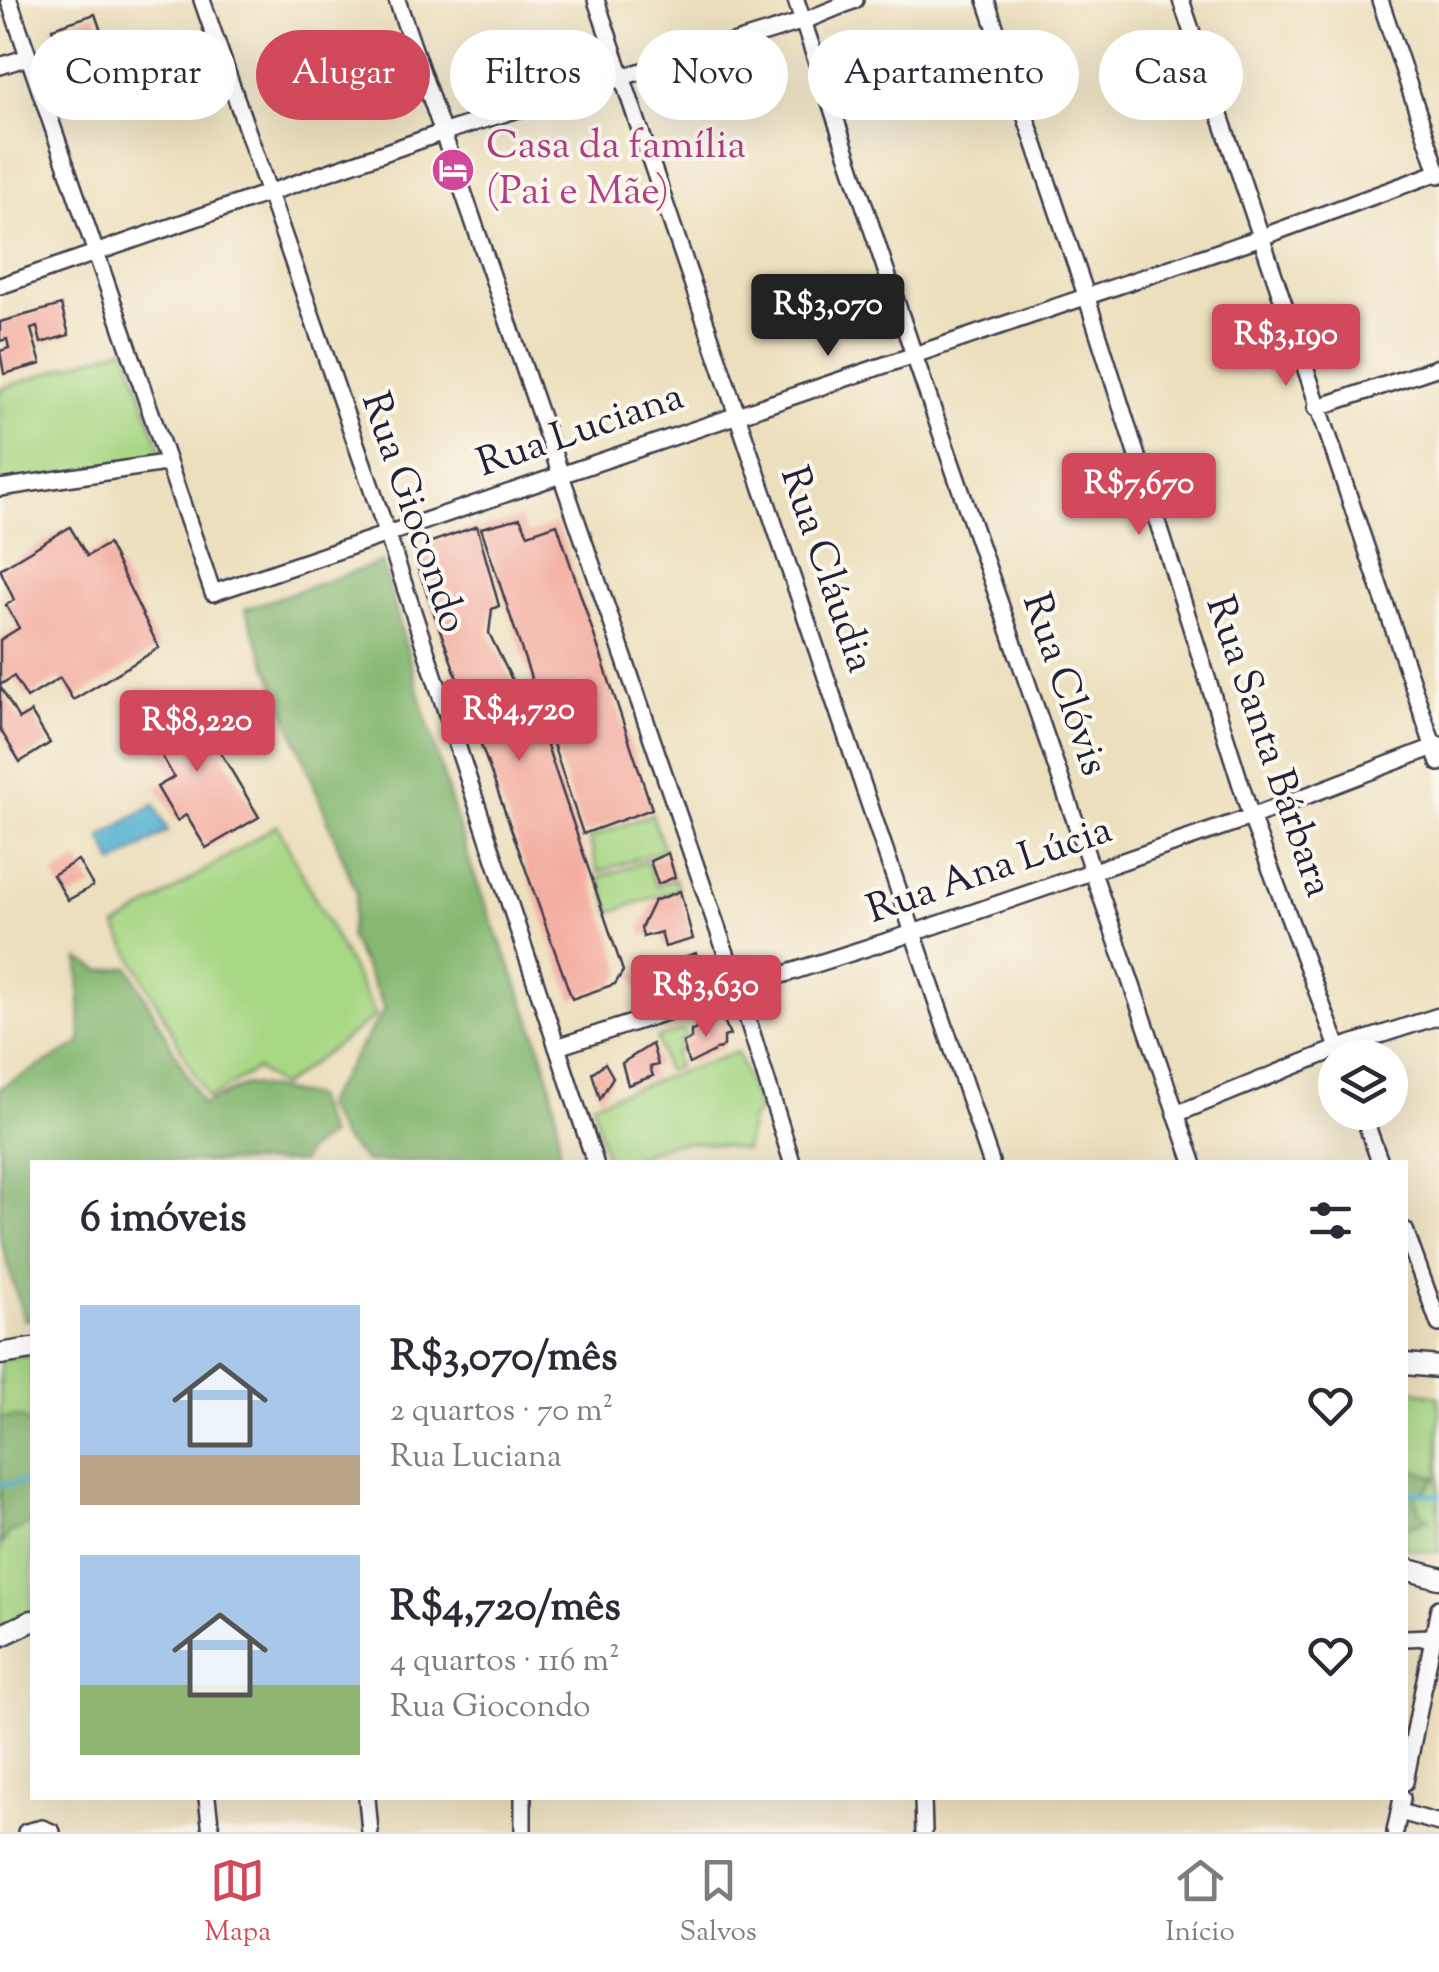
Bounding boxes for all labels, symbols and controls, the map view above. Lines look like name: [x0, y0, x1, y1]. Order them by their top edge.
chip: Comprar: [30, 30, 236, 120]
chip: Alugar: [256, 30, 430, 120]
chip: Filtros: [450, 30, 616, 120]
chip: Novo: [636, 30, 788, 120]
chip: Apartamento: [808, 30, 1079, 120]
chip: Casa: [1099, 30, 1243, 120]
place label: Casa da família (Pai e Mãe): [486, 119, 746, 222]
hotel icon: Casa da família (Pai e Mãe): [430, 147, 476, 193]
pin: R$3,070: [736, 274, 920, 359]
text: R$3,070: [773, 283, 883, 329]
pin: R$3,190: [1194, 304, 1378, 389]
text: R$3,190: [1234, 313, 1338, 359]
street label: Rua Luciana: [470, 370, 692, 494]
street label: Rua Giocondo: [344, 385, 480, 641]
pin: R$7,670: [1047, 453, 1231, 538]
street label: Rua Cláudia: [763, 459, 887, 681]
text: R$7,670: [1084, 462, 1194, 508]
street label: Rua Clóvis: [1005, 586, 1121, 784]
street label: Rua Santa Bárbara: [1189, 589, 1345, 905]
pin: R$4,720: [427, 679, 611, 764]
text: R$4,720: [463, 688, 575, 734]
pin: R$8,220: [105, 690, 289, 775]
text: R$8,220: [142, 699, 252, 745]
street label: Rua Ana Lúcia: [860, 803, 1120, 941]
pin: R$3,630: [614, 955, 798, 1040]
text: R$3,630: [653, 964, 759, 1010]
map controls: [1318, 1040, 1408, 1130]
button: layers: [1318, 1040, 1408, 1130]
text: 6 imóveis: [80, 1190, 247, 1250]
icon: filters: [1303, 1193, 1358, 1248]
text: R$3,070/mês: [390, 1329, 618, 1389]
icon: home: [160, 1345, 280, 1465]
icon: heart: [1303, 1378, 1358, 1433]
text: 2 quartos · 70 m²: [390, 1389, 613, 1435]
text: Rua Luciana: [390, 1435, 562, 1481]
text: R$4,720/mês: [390, 1579, 621, 1639]
icon: home: [160, 1595, 280, 1715]
icon: heart: [1303, 1628, 1358, 1683]
text: 4 quartos · 116 m²: [390, 1639, 620, 1685]
text: Rua Giocondo: [390, 1685, 590, 1731]
tab: Mapa: [204, 1853, 271, 1953]
tab: Salvos: [680, 1853, 757, 1953]
tab: Início: [1165, 1853, 1235, 1953]

